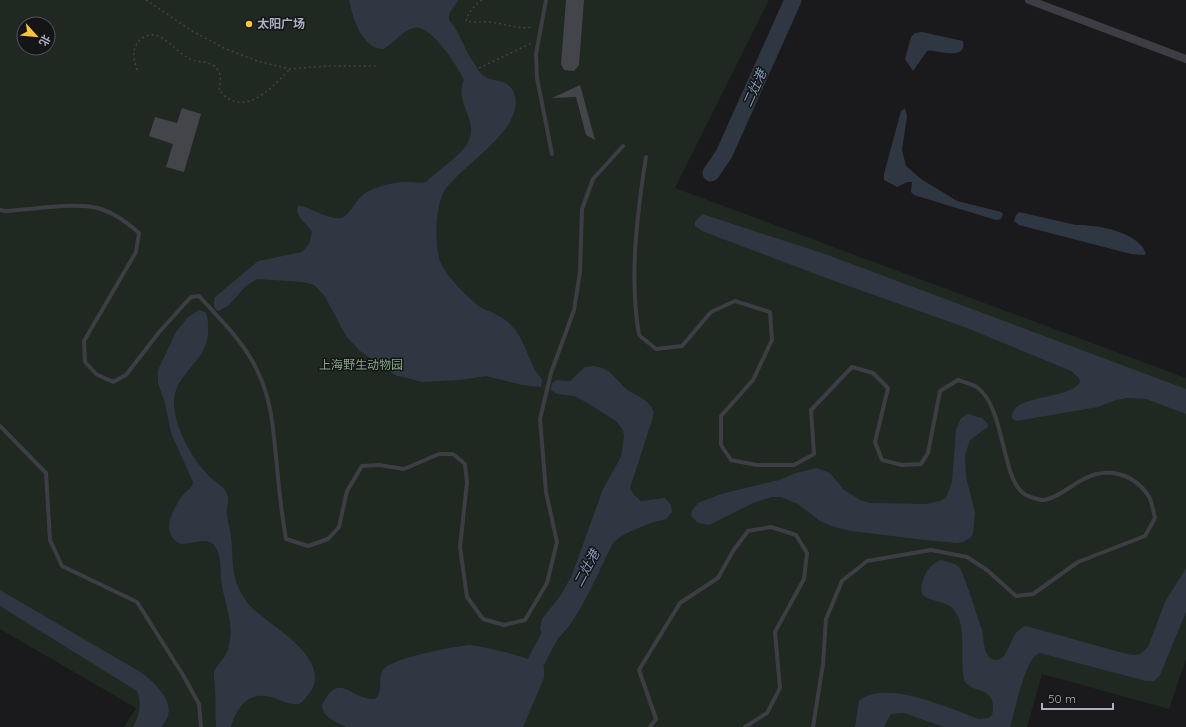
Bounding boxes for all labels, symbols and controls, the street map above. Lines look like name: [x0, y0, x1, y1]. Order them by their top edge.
north arrow: [16, 16, 56, 56]
place label: 太阳广场: [257, 16, 305, 31]
marker: 太阳广场: [244, 19, 254, 29]
text: 北: [36, 32, 54, 49]
water label: 二灶港: [739, 65, 770, 109]
park label: 上海野生动物园: [319, 357, 403, 372]
water label: 二灶港: [570, 545, 603, 589]
scale bar: [1042, 685, 1113, 711]
text: 50 m: [1048, 691, 1076, 706]

